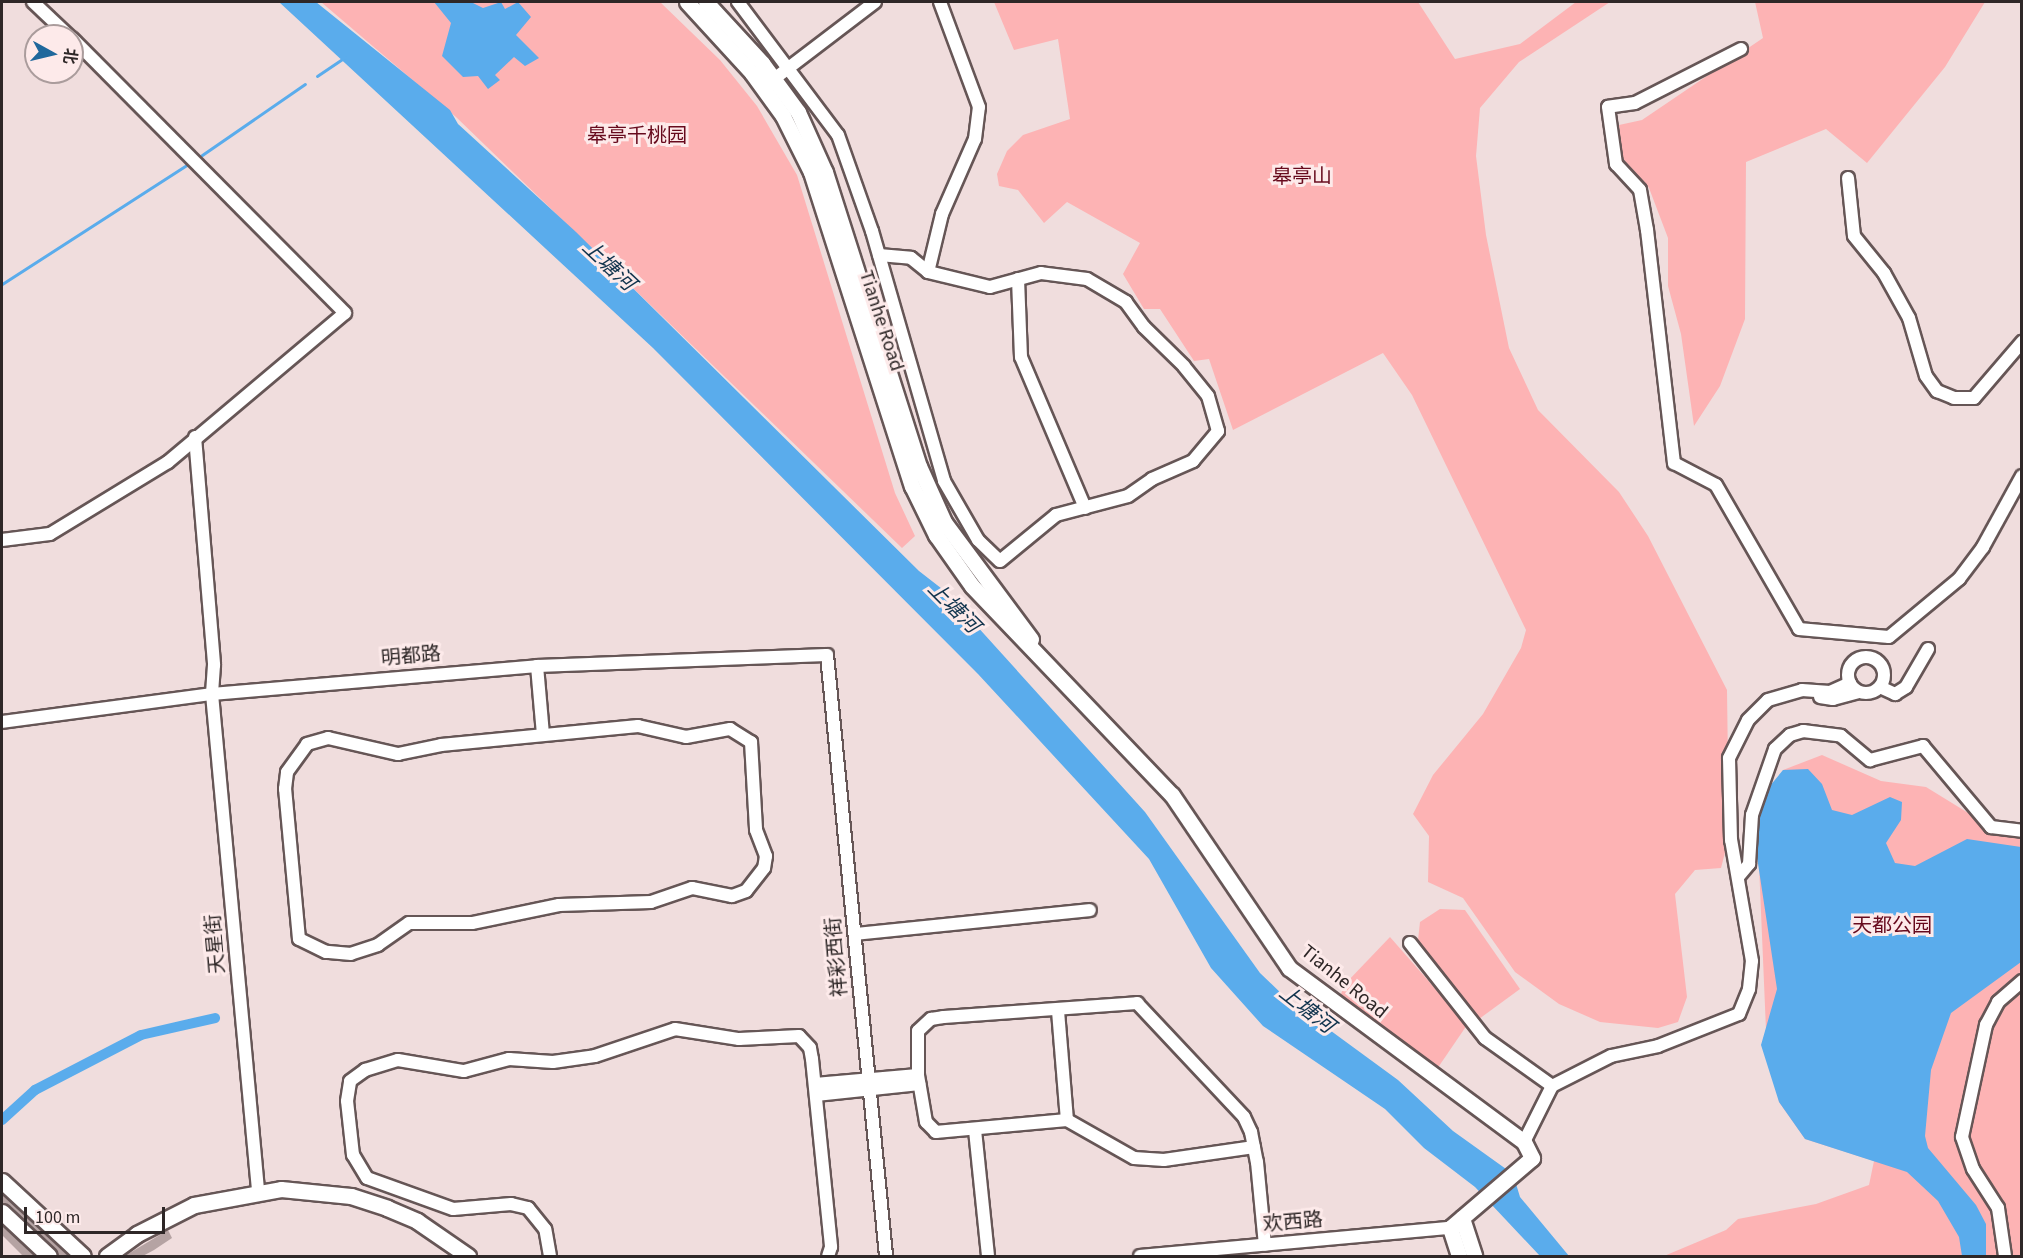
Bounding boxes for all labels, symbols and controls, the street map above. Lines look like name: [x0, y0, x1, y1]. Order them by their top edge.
north arrow: [24, 24, 84, 84]
text: 北: [58, 47, 82, 66]
park label: 皋亭千桃园: [587, 124, 687, 148]
park label: 皋亭山: [1272, 165, 1332, 189]
water label: 上塘河: [577, 234, 641, 296]
street label: Tianhe Road: [853, 268, 909, 374]
water label: 上塘河: [923, 576, 985, 638]
street label: 明都路: [380, 642, 442, 672]
street label: 天星街: [201, 913, 231, 975]
park label: 天都公园: [1852, 914, 1932, 938]
street label: 祥彩西街: [822, 916, 852, 998]
street label: Tianhe Road: [1296, 940, 1392, 1024]
water label: 上塘河: [1274, 980, 1340, 1038]
scale bar: [27, 1195, 168, 1233]
text: 100 m: [35, 1205, 80, 1230]
street label: 欢西路: [1262, 1208, 1324, 1238]

